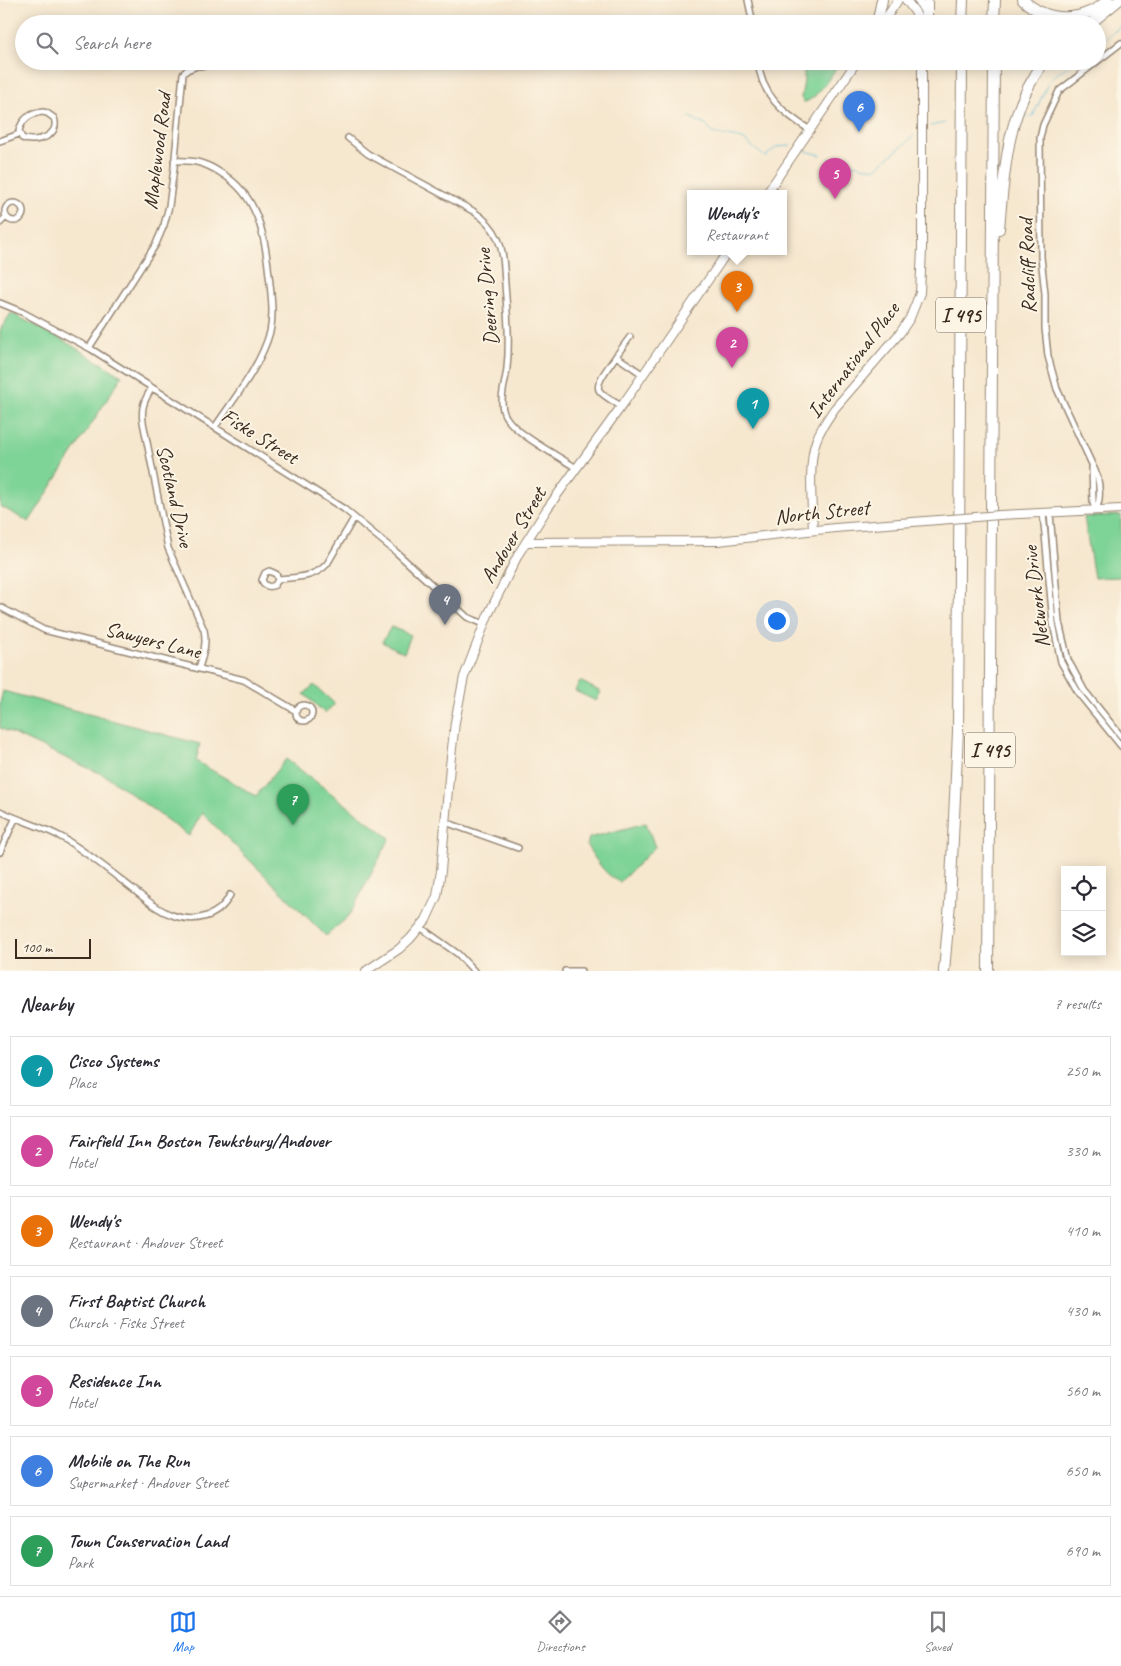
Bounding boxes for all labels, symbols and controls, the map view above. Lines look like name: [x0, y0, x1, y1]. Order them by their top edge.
search box: [15, 15, 1106, 70]
icon: search: [33, 29, 61, 57]
text: Search here: [73, 31, 150, 55]
street label: Maplewood Road: [137, 88, 177, 211]
pin: 6: [843, 91, 875, 132]
pin: 5: [819, 158, 851, 199]
popup: [687, 190, 787, 255]
text: Wendy's: [706, 201, 758, 225]
street label: Radcliff Road: [1012, 214, 1042, 314]
text: Restaurant: [706, 225, 768, 245]
street label: Deering Drive: [470, 246, 504, 347]
pin: 3: [721, 271, 753, 312]
street label: International Place: [801, 295, 906, 423]
road number: I 495: [936, 298, 986, 332]
pin: 2: [716, 327, 748, 368]
pin: 1: [737, 388, 769, 429]
street label: Fiske Street: [217, 402, 305, 471]
street label: Scotland Drive: [151, 443, 200, 552]
street label: Andover Street: [474, 481, 553, 588]
street label: North Street: [774, 494, 873, 530]
street label: Network Drive: [1017, 542, 1055, 649]
pin: 4: [429, 584, 461, 625]
your location: [764, 608, 790, 634]
street label: Sawyers Lane: [103, 616, 206, 665]
road number: I 495: [965, 732, 1015, 768]
pin: 7: [277, 784, 309, 825]
map controls: [1061, 866, 1106, 956]
button: locate: [1061, 866, 1106, 911]
button: layers: [1061, 911, 1106, 956]
scale bar: [15, 936, 91, 959]
text: 100 m: [22, 939, 52, 956]
text: Nearby: [20, 991, 73, 1017]
text: 7 results: [1054, 994, 1101, 1014]
text: Cisco Systems: [68, 1049, 158, 1073]
text: 1: [33, 1061, 41, 1081]
text: 250 m: [1066, 1061, 1100, 1081]
text: Place: [68, 1073, 96, 1093]
text: Fairfield Inn Boston Tewksbury/Andover: [68, 1129, 330, 1153]
text: 2: [33, 1141, 41, 1161]
text: 330 m: [1066, 1141, 1100, 1161]
text: Hotel: [68, 1153, 96, 1173]
text: Wendy's: [68, 1209, 120, 1233]
text: 3: [33, 1221, 41, 1241]
text: 410 m: [1066, 1221, 1100, 1241]
text: Restaurant · Andover Street: [68, 1233, 222, 1253]
text: First Baptist Church: [68, 1289, 205, 1313]
text: 4: [33, 1301, 41, 1321]
text: 430 m: [1066, 1301, 1100, 1321]
text: Church · Fiske Street: [68, 1313, 184, 1333]
text: Residence Inn: [68, 1369, 161, 1393]
text: 5: [34, 1381, 40, 1401]
text: 560 m: [1066, 1381, 1100, 1401]
text: Hotel: [68, 1393, 96, 1413]
text: Mobile on The Run: [68, 1449, 190, 1473]
text: 6: [33, 1461, 41, 1481]
text: 650 m: [1066, 1461, 1100, 1481]
text: Supermarket · Andover Street: [68, 1473, 228, 1493]
text: Town Conservation Land: [68, 1529, 228, 1553]
text: 7: [33, 1541, 41, 1561]
text: 690 m: [1066, 1541, 1100, 1561]
text: Park: [68, 1553, 93, 1573]
tab: Map: [169, 1608, 197, 1655]
tab: Directions: [536, 1608, 585, 1655]
tab: Saved: [924, 1608, 952, 1655]

